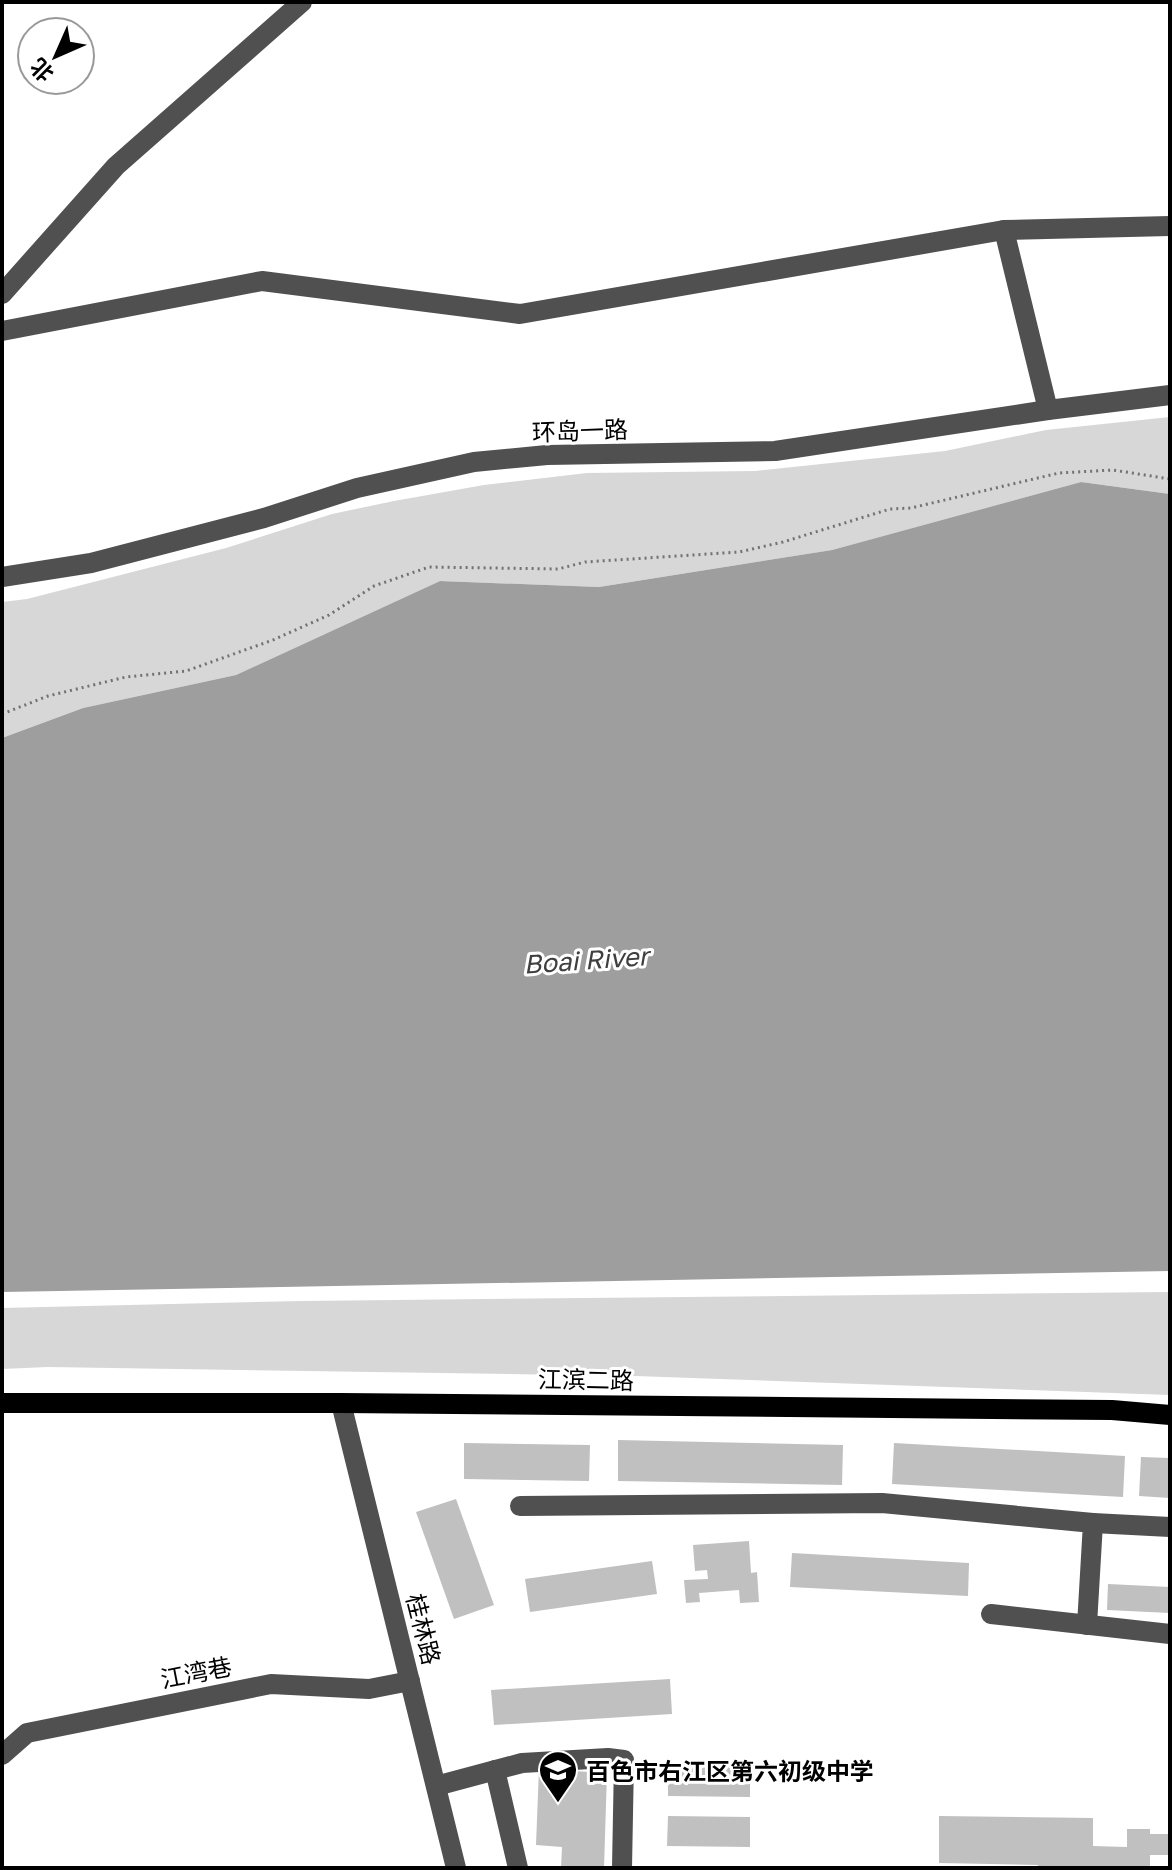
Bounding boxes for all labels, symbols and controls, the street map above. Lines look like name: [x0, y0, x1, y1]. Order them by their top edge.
north arrow: [16, 16, 96, 96]
text: 北: [24, 53, 59, 88]
street label: 环岛一路: [532, 414, 628, 446]
water label: Boai River: [523, 940, 653, 980]
street label: 江滨二路: [538, 1364, 634, 1394]
street label: 桂林路: [401, 1591, 447, 1667]
street label: 江湾巷: [158, 1651, 234, 1693]
school or university icon: 百色市右江区第六初级中学: [537, 1749, 579, 1804]
place label: 百色市右江区第六初级中学: [586, 1756, 874, 1785]

